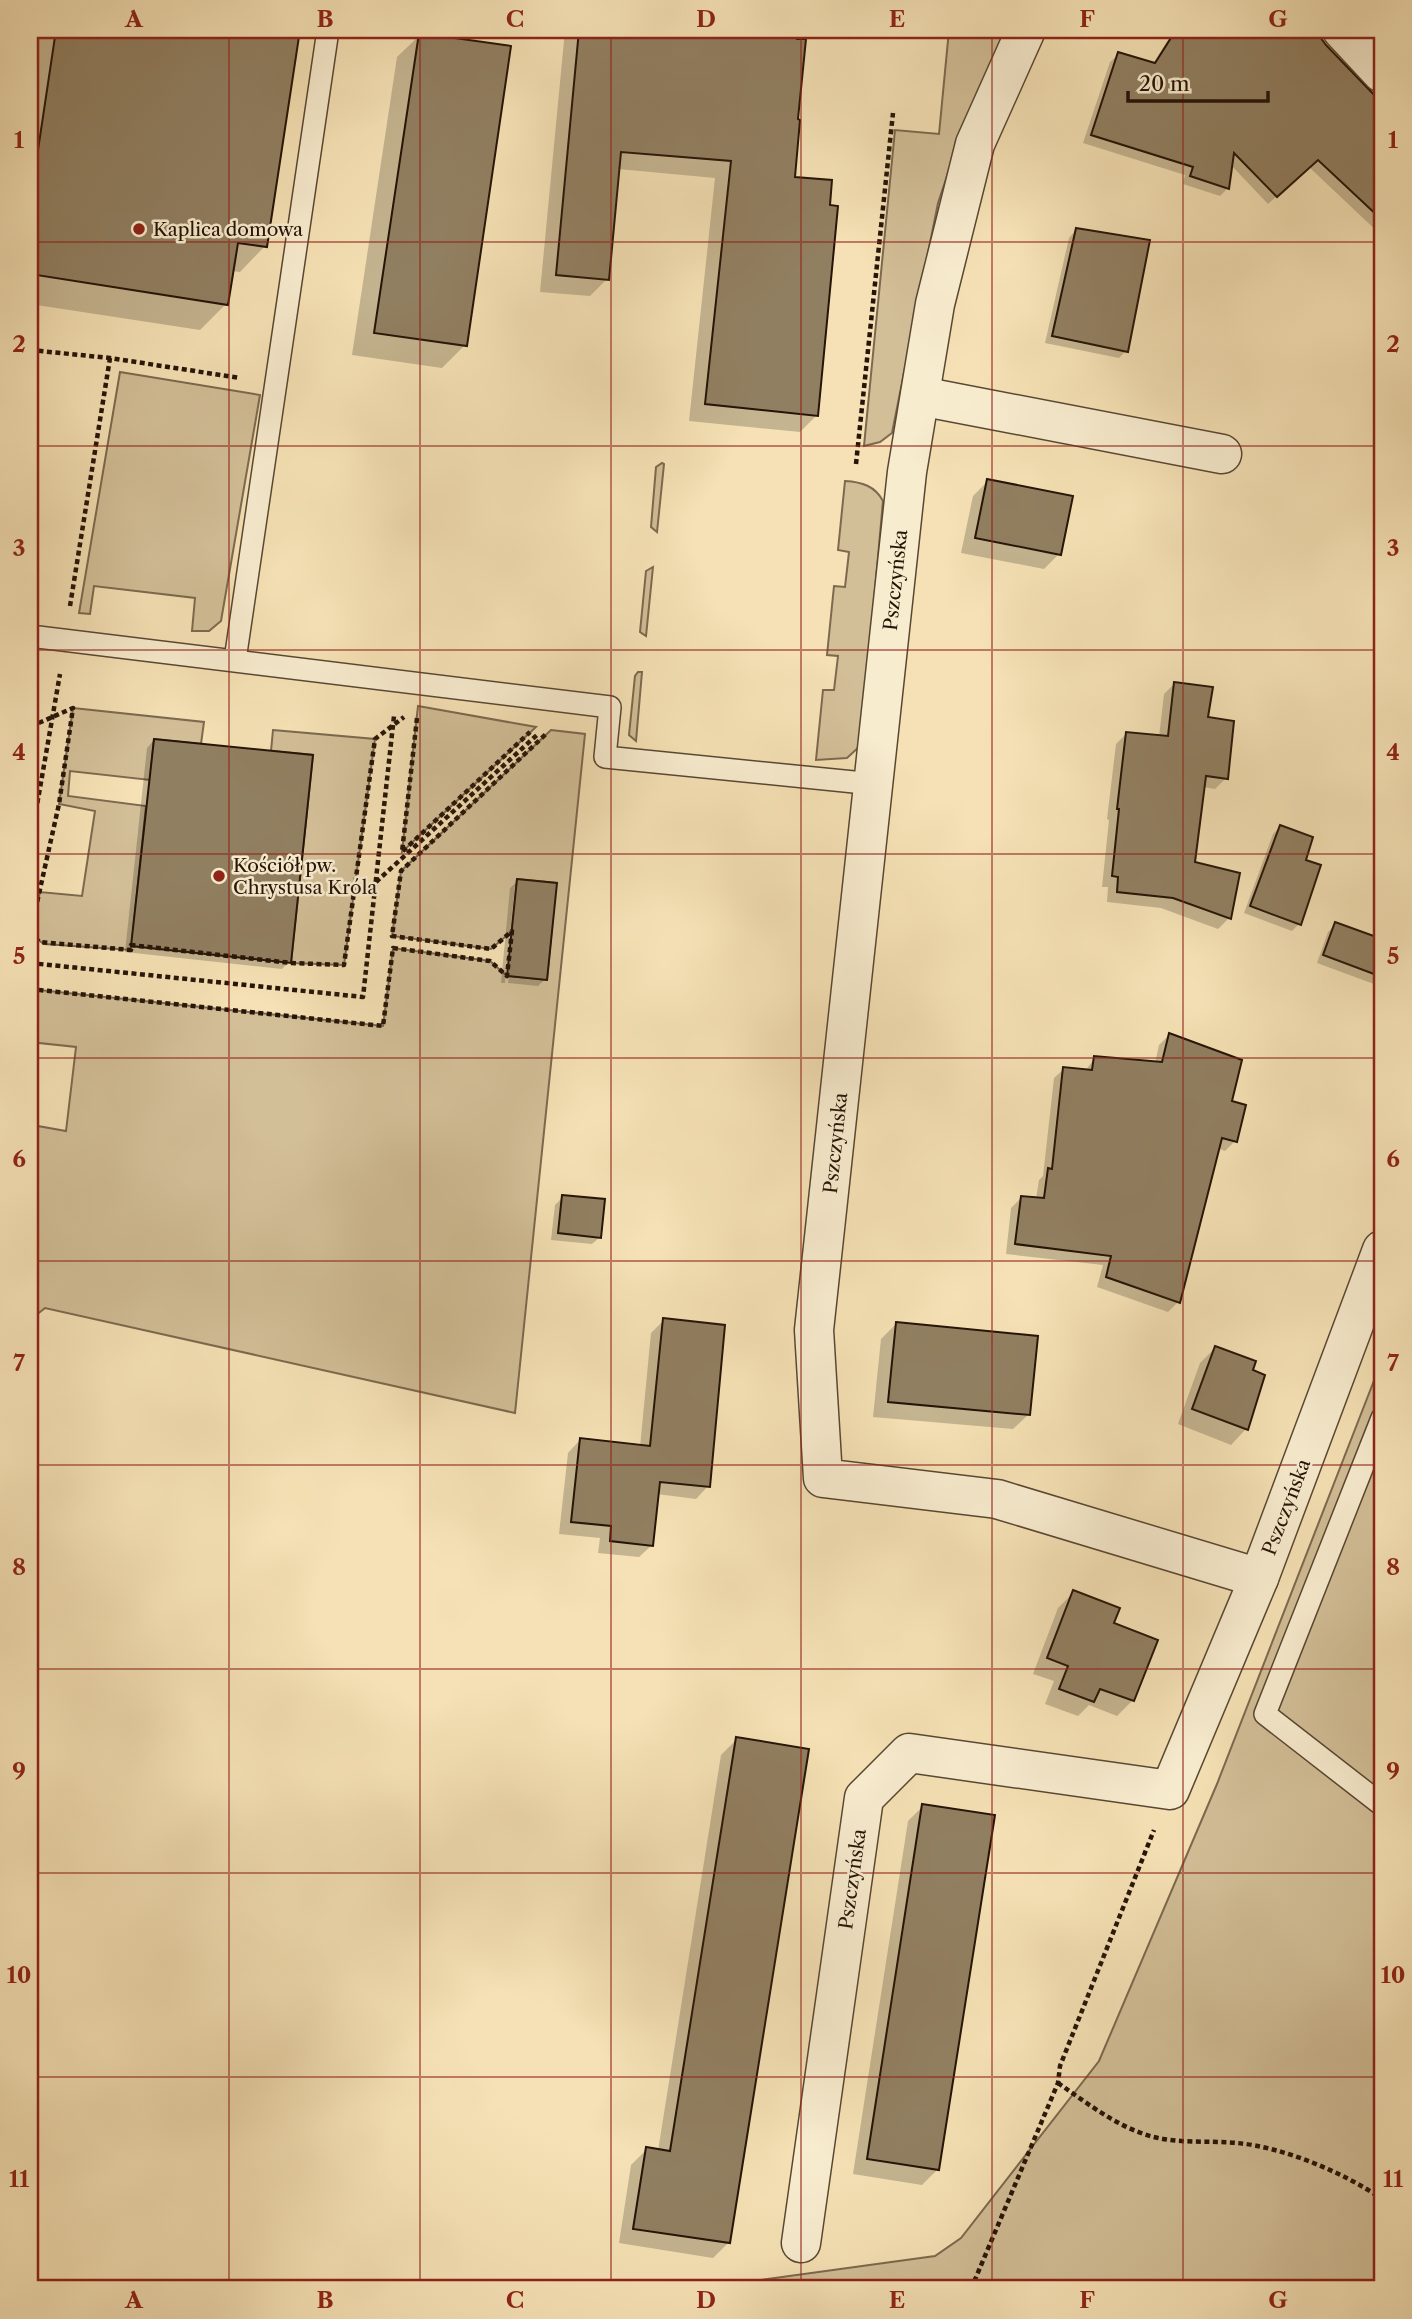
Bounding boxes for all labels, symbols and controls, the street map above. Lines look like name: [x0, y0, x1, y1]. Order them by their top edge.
text: A: [124, 5, 144, 33]
text: B: [316, 5, 334, 33]
text: C: [506, 5, 524, 33]
text: D: [696, 5, 716, 33]
text: E: [889, 5, 905, 33]
text: F: [1079, 5, 1095, 33]
text: G: [1268, 5, 1288, 33]
scale bar: [1128, 60, 1268, 104]
text: 20 m: [1139, 71, 1190, 96]
text: 1: [14, 126, 25, 154]
text: 1: [1388, 126, 1399, 154]
place label: Kaplica domowa: [153, 218, 303, 241]
marker: Kaplica domowa: [131, 221, 147, 237]
text: 2: [12, 330, 26, 358]
text: 2: [1386, 330, 1400, 358]
street label: Pszczyńska: [879, 528, 912, 632]
text: 3: [13, 534, 26, 562]
text: 3: [1387, 534, 1400, 562]
text: 4: [12, 738, 26, 766]
text: 4: [1386, 738, 1400, 766]
place label: Kościół pw. Chrystusa Króla: [233, 854, 377, 899]
marker: Kościół pw. Chrystusa Króla: [211, 868, 227, 884]
text: 5: [13, 942, 25, 970]
text: 5: [1387, 942, 1399, 970]
street label: Pszczyńska: [819, 1091, 852, 1195]
text: 6: [12, 1145, 26, 1173]
text: 6: [1386, 1145, 1400, 1173]
text: 7: [13, 1349, 25, 1377]
text: 7: [1387, 1349, 1399, 1377]
street label: Pszczyńska: [1258, 1456, 1315, 1559]
text: 8: [12, 1553, 26, 1581]
text: 8: [1386, 1553, 1400, 1581]
text: 9: [12, 1757, 26, 1785]
text: 9: [1386, 1757, 1400, 1785]
street label: Pszczyńska: [834, 1827, 871, 1931]
text: 10: [7, 1961, 31, 1989]
text: 10: [1381, 1961, 1405, 1989]
text: 11: [9, 2165, 30, 2193]
text: 11: [1383, 2165, 1404, 2193]
text: A: [124, 2286, 144, 2314]
text: B: [316, 2286, 334, 2314]
text: C: [506, 2286, 524, 2314]
text: D: [696, 2286, 716, 2314]
text: E: [889, 2286, 905, 2314]
text: F: [1079, 2286, 1095, 2314]
text: G: [1268, 2286, 1288, 2314]

